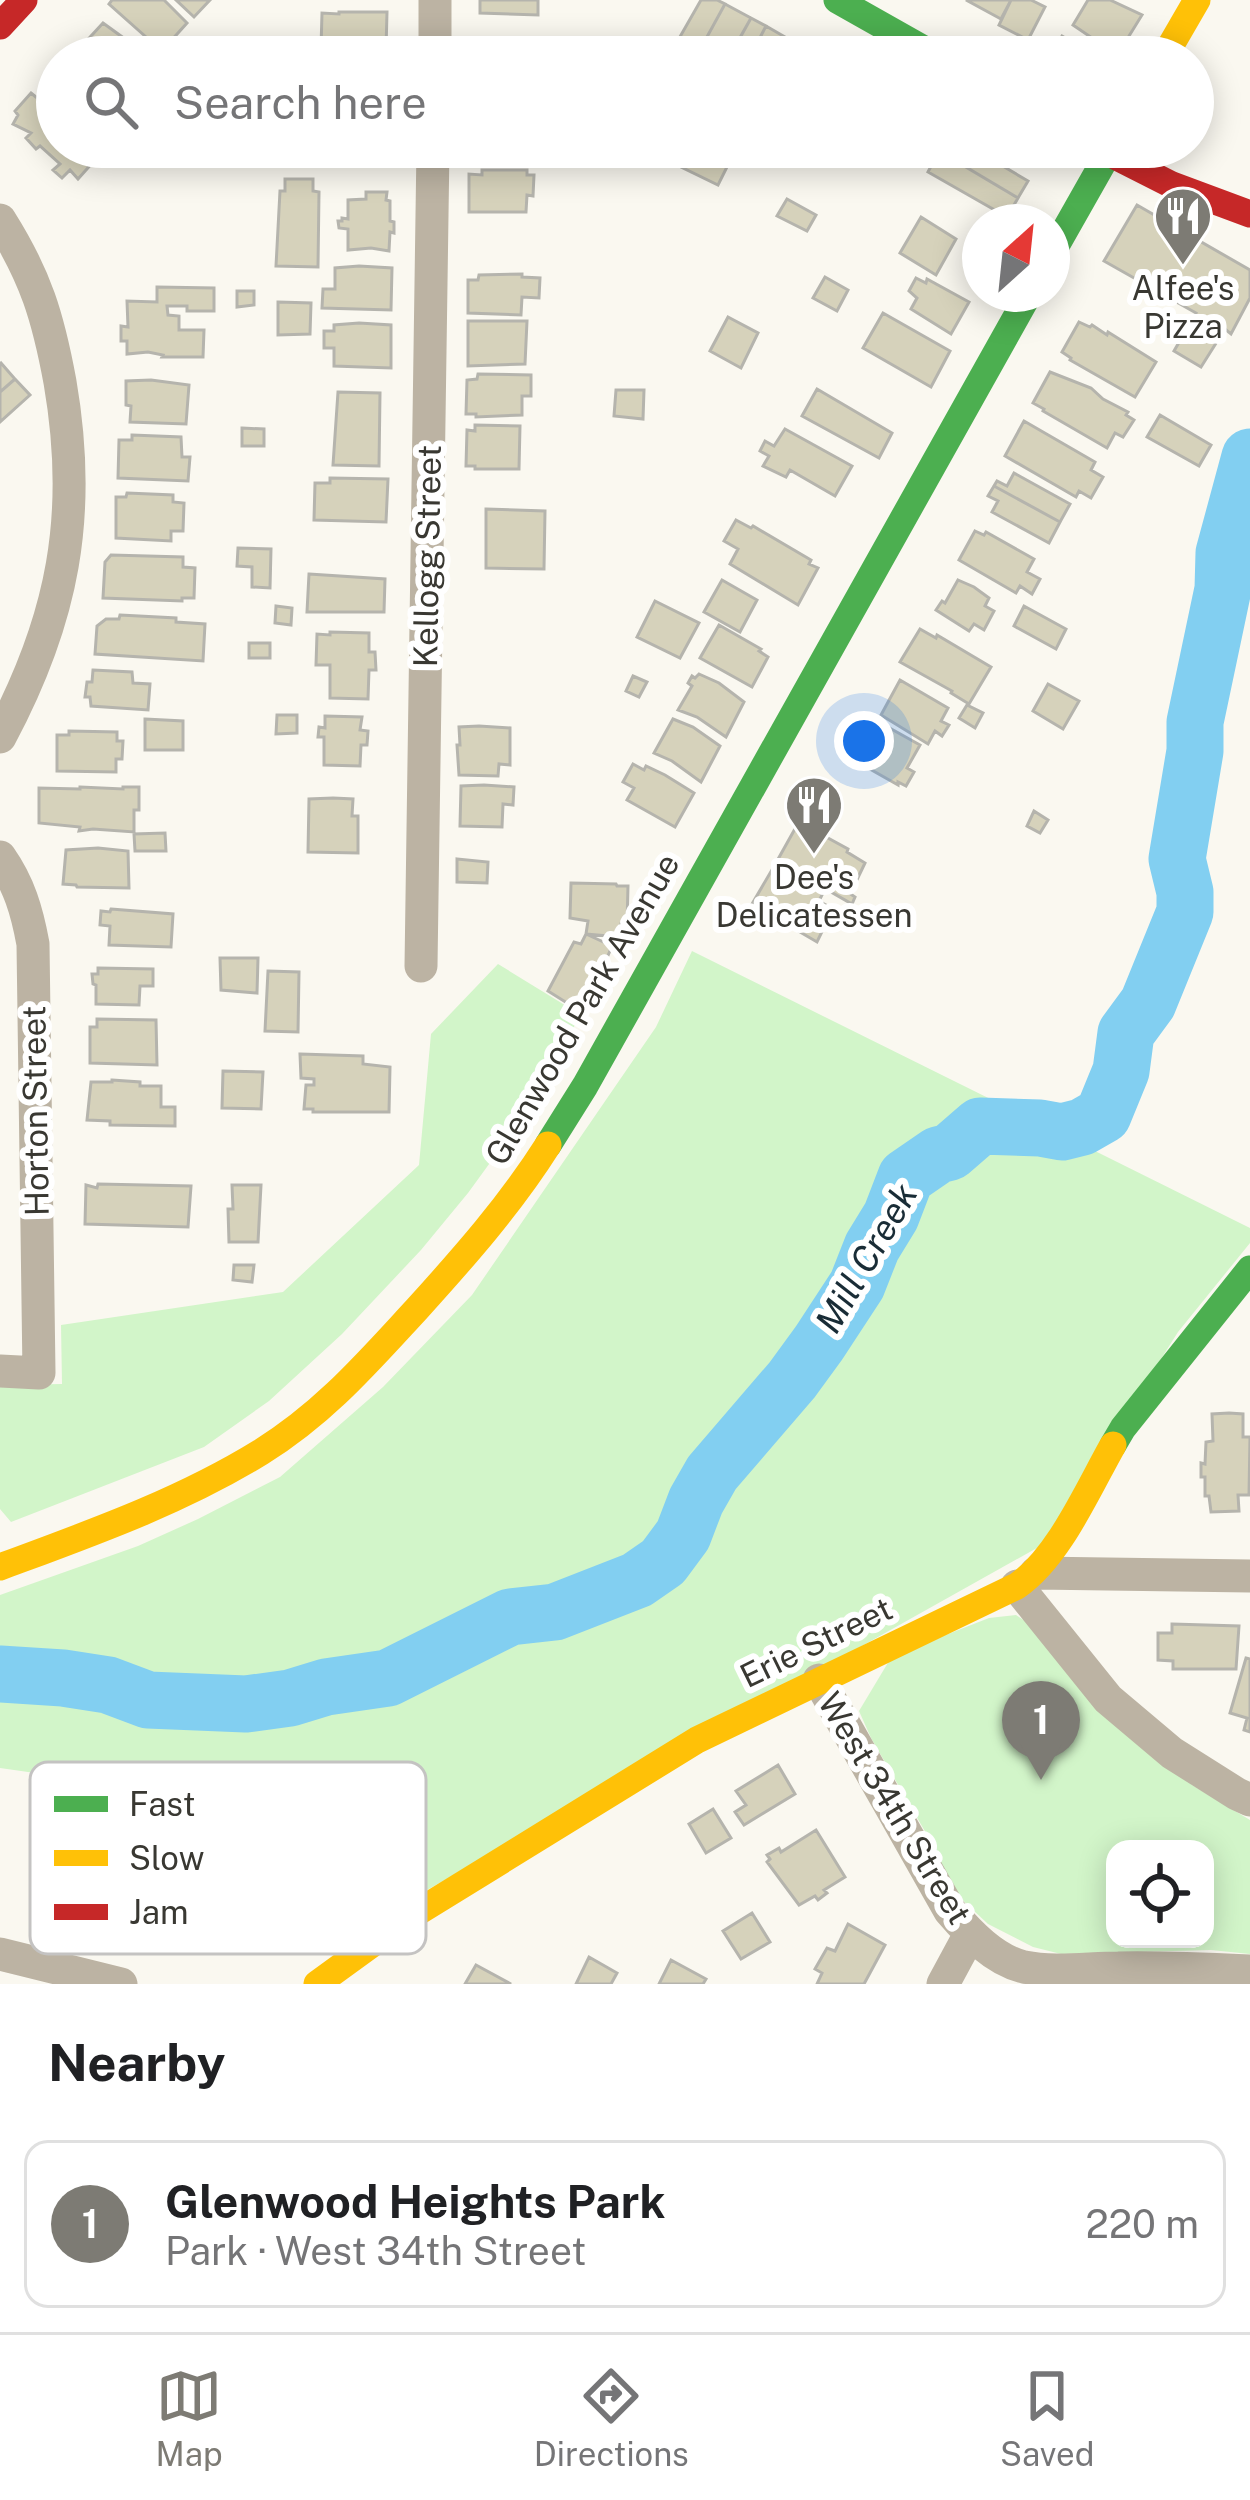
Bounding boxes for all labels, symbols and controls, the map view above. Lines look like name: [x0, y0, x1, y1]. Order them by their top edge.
search box: [36, 36, 1214, 168]
icon: search: [78, 69, 144, 135]
text: Search here: [174, 76, 427, 129]
restaurant icon: Alfee's Pizza: [1152, 185, 1214, 267]
north arrow: [962, 204, 1070, 312]
place label: Alfee's Pizza: [1131, 269, 1235, 345]
street label: Kellogg Street: [406, 444, 448, 668]
your location: [834, 711, 894, 771]
restaurant icon: Dee's Delicatessen: [783, 774, 845, 856]
street label: Glenwood Park Avenue: [477, 847, 687, 1171]
place label: Dee's Delicatessen: [716, 858, 912, 934]
street label: Horton Street: [14, 1005, 56, 1217]
water label: Mill Creek: [807, 1175, 926, 1340]
street label: Erie Street: [734, 1589, 898, 1695]
pin: 1: [1002, 1681, 1080, 1780]
street label: West 34th Street: [811, 1685, 979, 1931]
legend: [30, 1762, 426, 1954]
text: Fast: [129, 1785, 196, 1823]
text: Slow: [129, 1839, 204, 1877]
map controls: [1106, 1840, 1214, 1948]
button: locate: [1106, 1840, 1214, 1948]
text: Jam: [129, 1893, 189, 1931]
text: Nearby: [48, 2033, 225, 2092]
text: Glenwood Heights Park: [165, 2175, 665, 2228]
text: 1: [82, 2201, 98, 2247]
text: 220 m: [1085, 2201, 1199, 2247]
text: Park · West 34th Street: [165, 2228, 586, 2274]
tab: Map: [156, 2363, 223, 2473]
tab: Directions: [534, 2363, 689, 2473]
tab: Saved: [1000, 2363, 1094, 2473]

